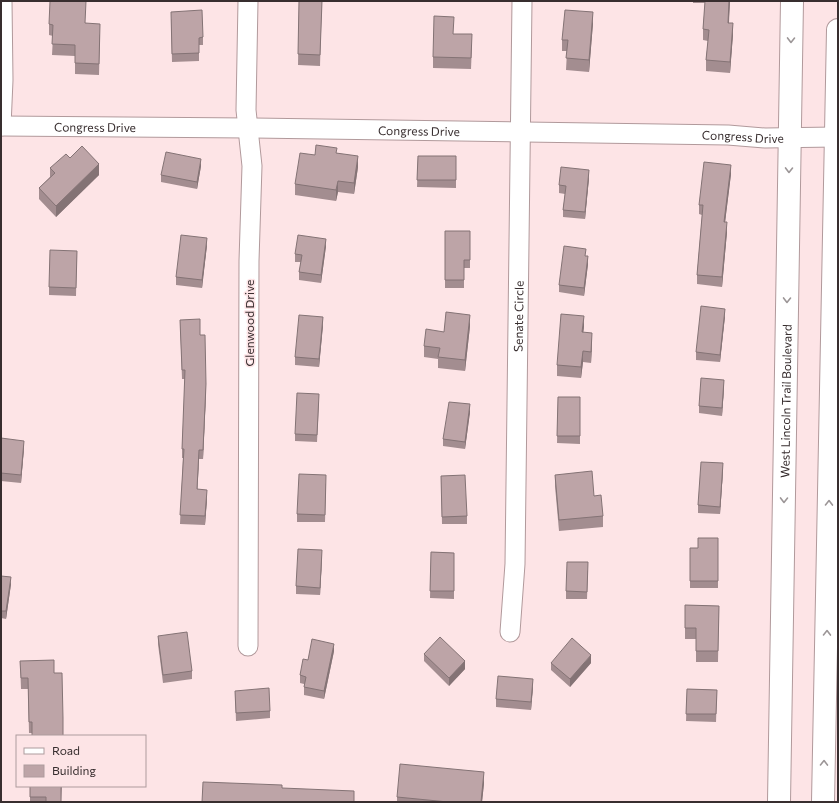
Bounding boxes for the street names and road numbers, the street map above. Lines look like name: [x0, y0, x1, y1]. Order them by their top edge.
street label: Congress Drive: [54, 119, 136, 134]
street label: Congress Drive: [378, 123, 460, 138]
street label: Congress Drive: [702, 128, 784, 145]
street label: Glenwood Drive: [242, 280, 256, 366]
street label: Senate Circle: [511, 280, 526, 352]
street label: West Lincoln Trail Boulevard: [777, 324, 794, 478]

